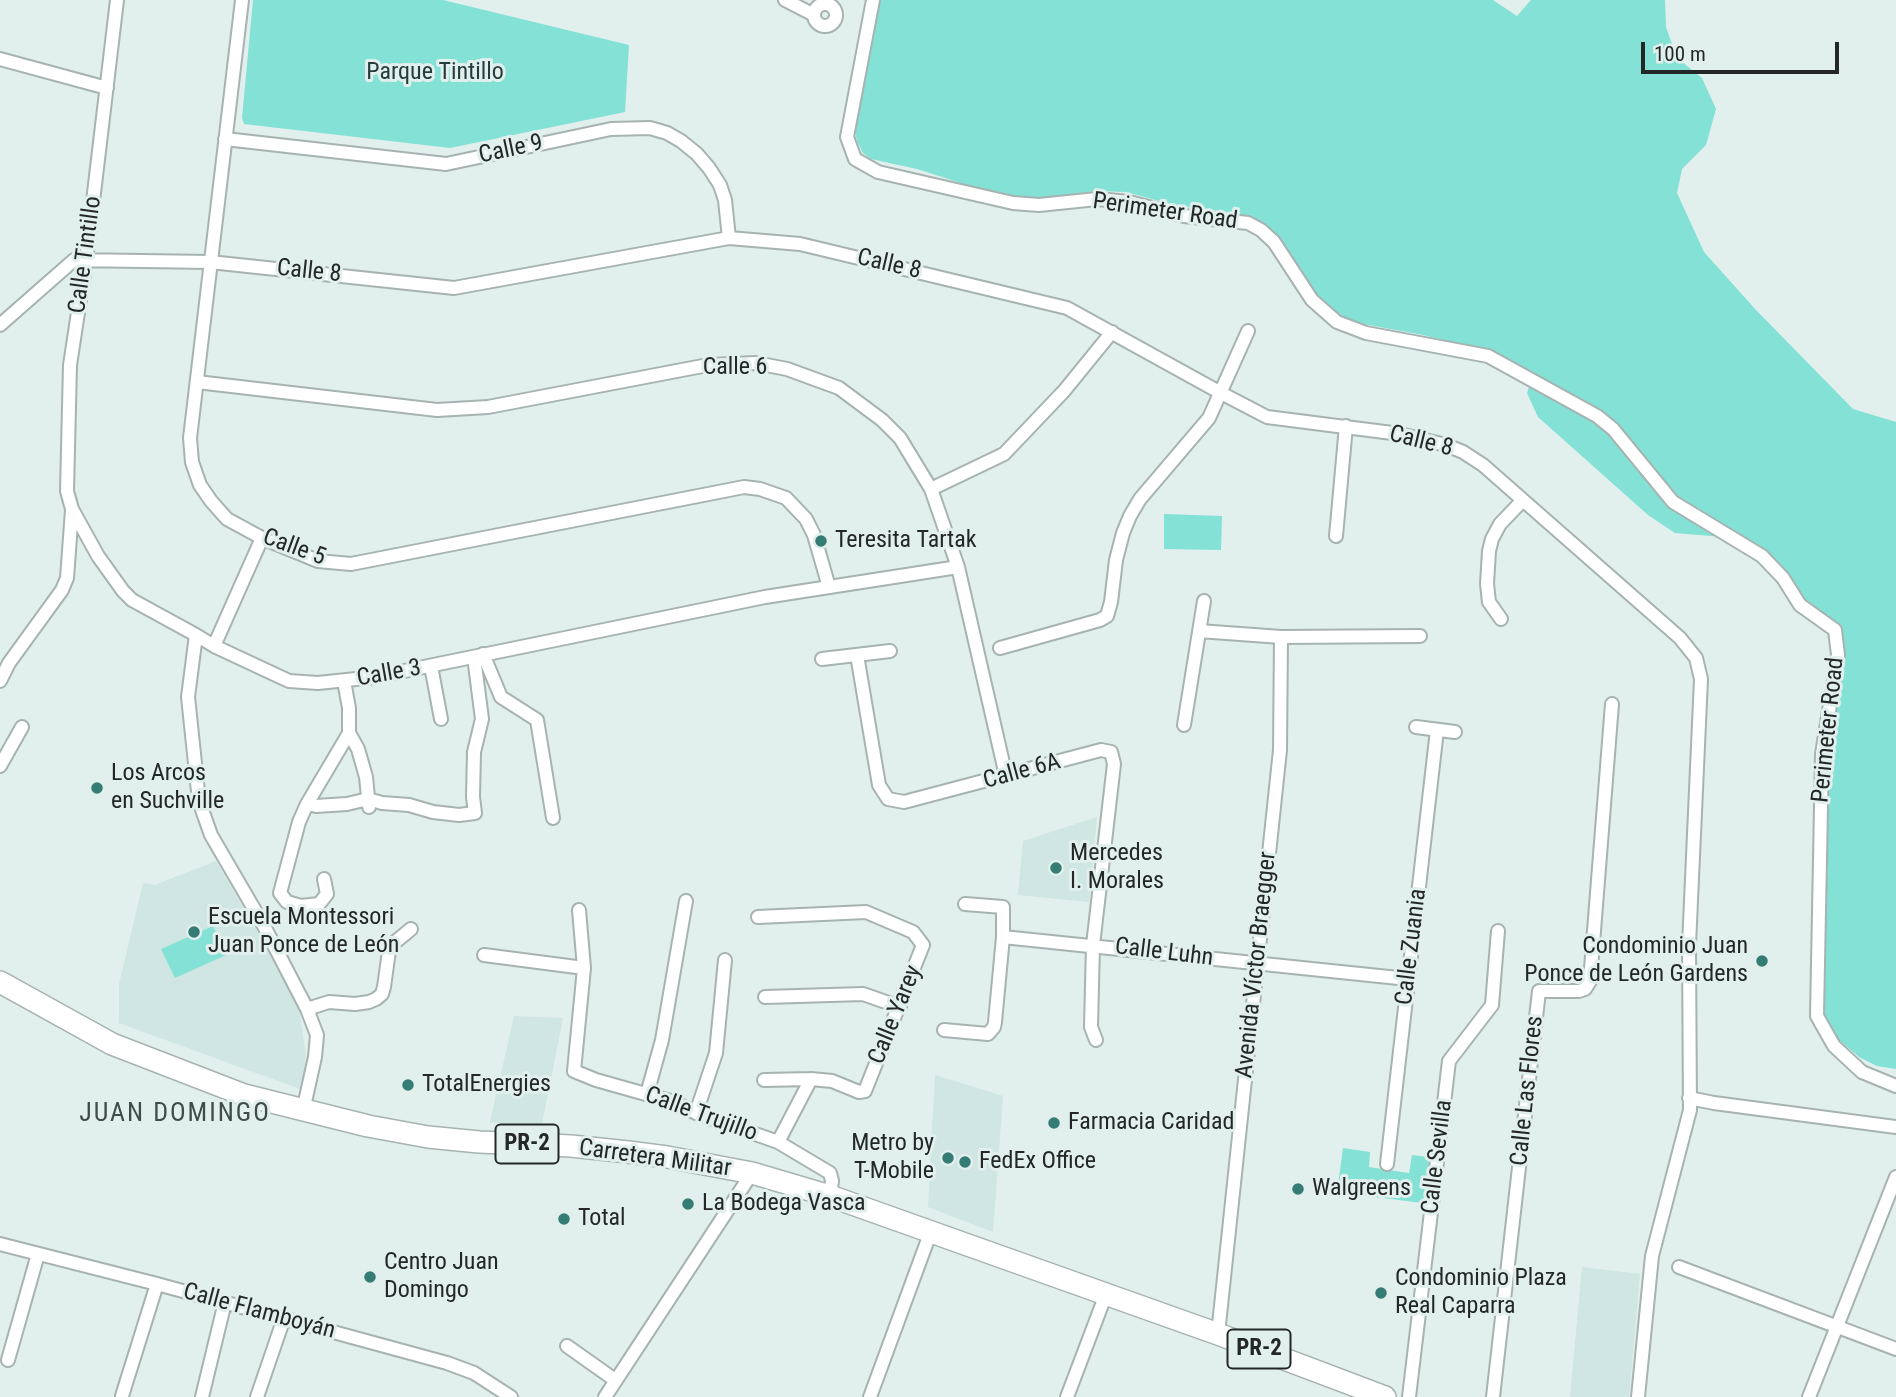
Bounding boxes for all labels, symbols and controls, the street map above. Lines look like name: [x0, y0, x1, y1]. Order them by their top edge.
scale bar: [1644, 28, 1842, 72]
text: 100 m: [1654, 42, 1706, 66]
park label: Parque Tintillo: [366, 59, 504, 87]
street label: Calle 9: [476, 129, 546, 171]
street label: Perimeter Road: [1091, 188, 1239, 236]
street label: Calle Tintillo: [64, 194, 108, 316]
street label: Calle 8: [854, 244, 924, 286]
street label: Calle 8: [275, 254, 343, 290]
street label: Calle 6: [703, 354, 767, 382]
street label: Calle 8: [1386, 420, 1456, 464]
street label: Calle 5: [259, 523, 329, 573]
place label: Teresita Tartak: [835, 527, 976, 555]
marker: Teresita Tartak: [813, 533, 829, 549]
street label: Calle 3: [355, 654, 423, 694]
street label: Perimeter Road: [1807, 656, 1851, 804]
street label: Calle 6A: [980, 748, 1064, 796]
place label: Los Arcos en Suchville: [111, 760, 224, 816]
marker: Los Arcos en Suchville: [89, 780, 105, 796]
place label: Mercedes I. Morales: [1070, 840, 1164, 896]
street label: Avenida Víctor Braegger: [1231, 850, 1283, 1080]
marker: Mercedes I. Morales: [1048, 860, 1064, 876]
street label: Calle Zuania: [1391, 887, 1433, 1007]
place label: Escuela Montessori Juan Ponce de León: [208, 904, 399, 960]
marker: Escuela Montessori Juan Ponce de León: [186, 924, 202, 940]
street label: Calle Luhn: [1113, 933, 1215, 973]
place label: Condominio Juan Ponce de León Gardens: [1524, 933, 1748, 989]
marker: Condominio Juan Ponce de León Gardens: [1754, 953, 1770, 969]
street label: Calle Yarey: [863, 961, 929, 1069]
street label: Calle Las Flores: [1506, 1015, 1550, 1167]
place label: TotalEnergies: [422, 1071, 551, 1099]
marker: TotalEnergies: [400, 1077, 416, 1093]
street label: Calle Trujillo: [641, 1081, 761, 1149]
district label: JUAN DOMINGO: [81, 1098, 269, 1130]
street label: Calle Sevilla: [1417, 1098, 1459, 1216]
place label: Farmacia Caridad: [1068, 1109, 1234, 1137]
marker: Farmacia Caridad: [1046, 1115, 1062, 1131]
road number: PR-2: [496, 1124, 558, 1163]
place label: Metro by T-Mobile: [851, 1130, 934, 1186]
street label: Carretera Militar: [577, 1134, 733, 1184]
place label: FedEx Office: [979, 1148, 1096, 1176]
marker: Metro by T-Mobile: [940, 1150, 956, 1166]
marker: FedEx Office: [957, 1154, 973, 1170]
place label: Walgreens: [1312, 1175, 1411, 1203]
marker: Walgreens: [1290, 1181, 1306, 1197]
place label: La Bodega Vasca: [702, 1190, 866, 1218]
marker: La Bodega Vasca: [680, 1196, 696, 1212]
place label: Total: [578, 1205, 625, 1233]
marker: Total: [556, 1211, 572, 1227]
place label: Centro Juan Domingo: [384, 1249, 499, 1305]
place label: Condominio Plaza Real Caparra: [1395, 1265, 1567, 1321]
marker: Centro Juan Domingo: [362, 1269, 378, 1285]
street label: Calle Flamboyán: [180, 1278, 338, 1346]
marker: Condominio Plaza Real Caparra: [1373, 1285, 1389, 1301]
road number: PR-2: [1228, 1330, 1290, 1368]

